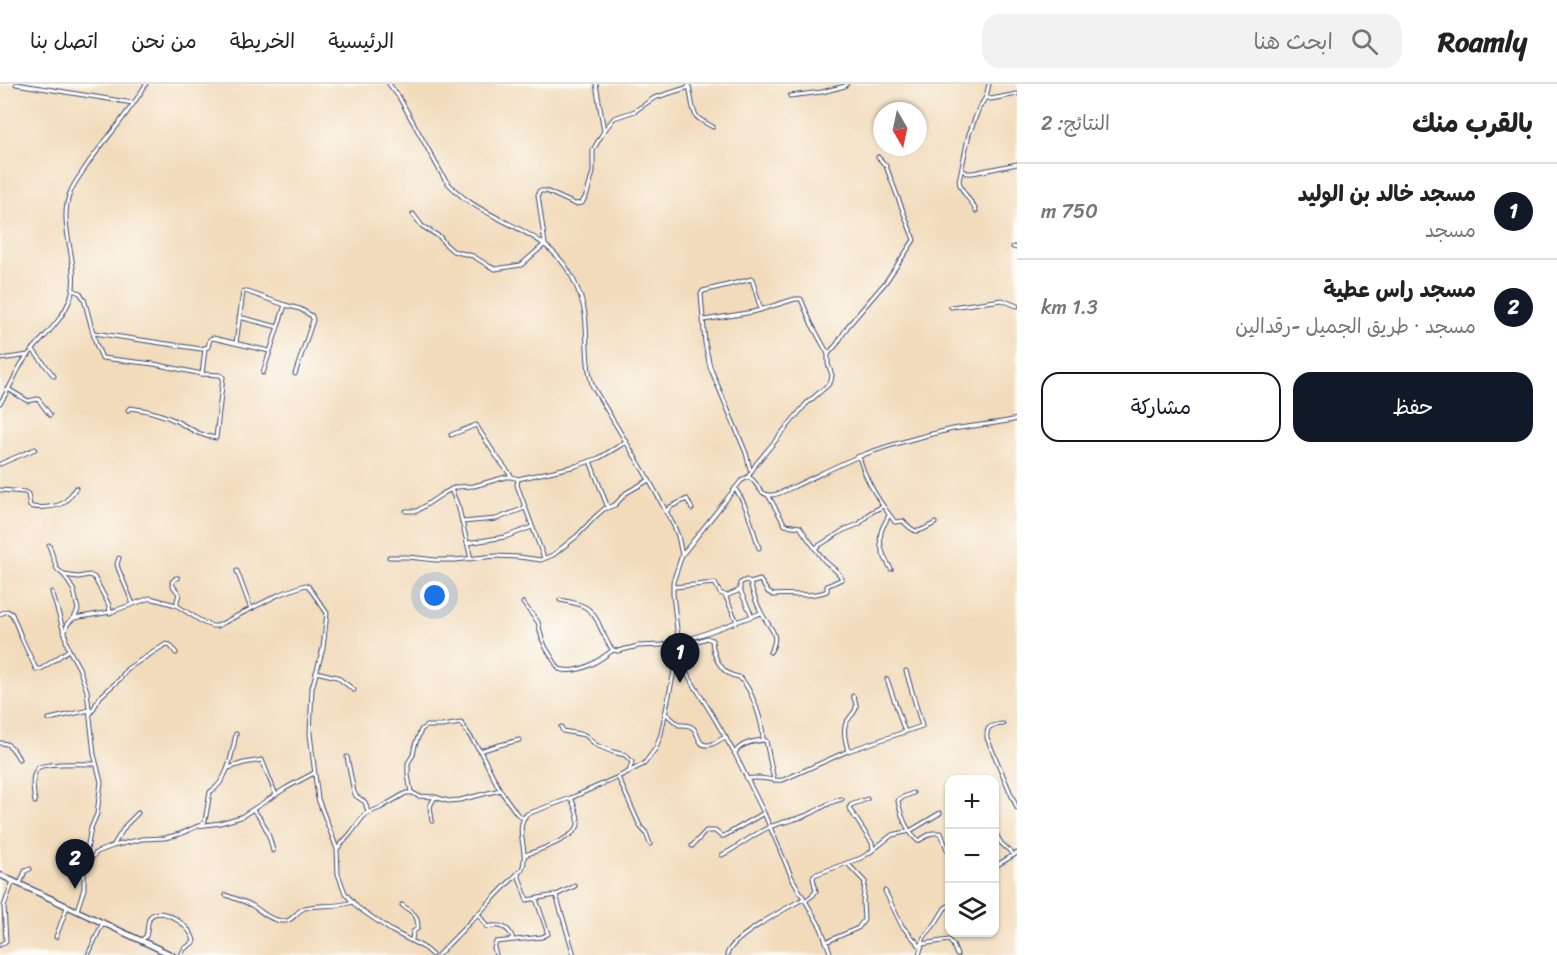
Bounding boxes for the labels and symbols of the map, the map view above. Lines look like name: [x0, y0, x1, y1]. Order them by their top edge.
north arrow: [873, 102, 927, 156]
your location: [420, 581, 449, 610]
pin: 1: [660, 634, 700, 683]
pin: 2: [56, 840, 94, 889]

